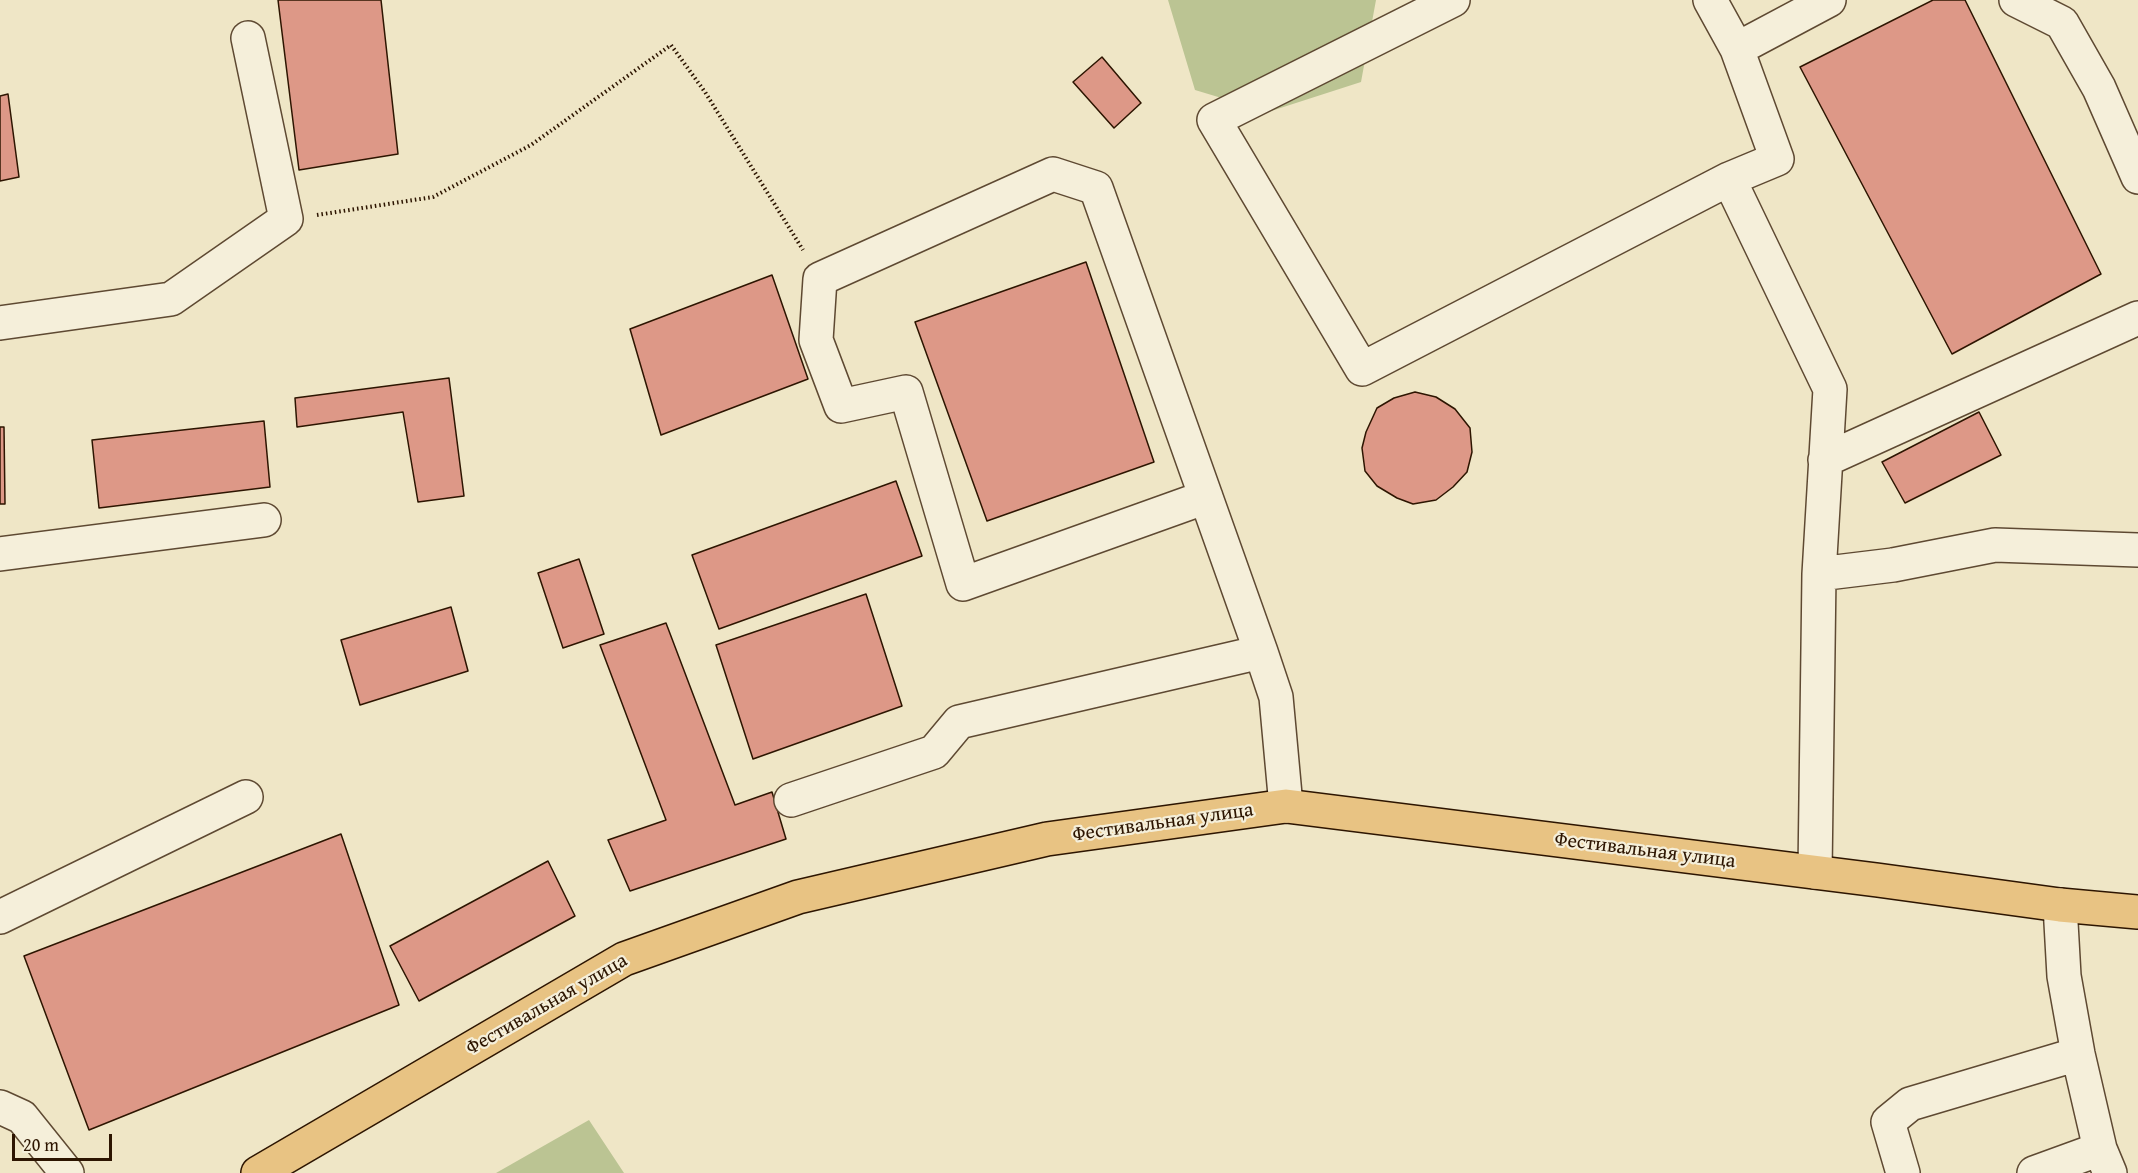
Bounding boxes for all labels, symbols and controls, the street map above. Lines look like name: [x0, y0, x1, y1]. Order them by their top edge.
street label: Фестивальная улица: [1071, 798, 1255, 848]
street label: Фестивальная улица: [1553, 828, 1737, 874]
street label: Фестивальная улица: [462, 949, 632, 1061]
scale bar: [15, 1122, 116, 1160]
text: 20 m: [23, 1131, 59, 1158]

